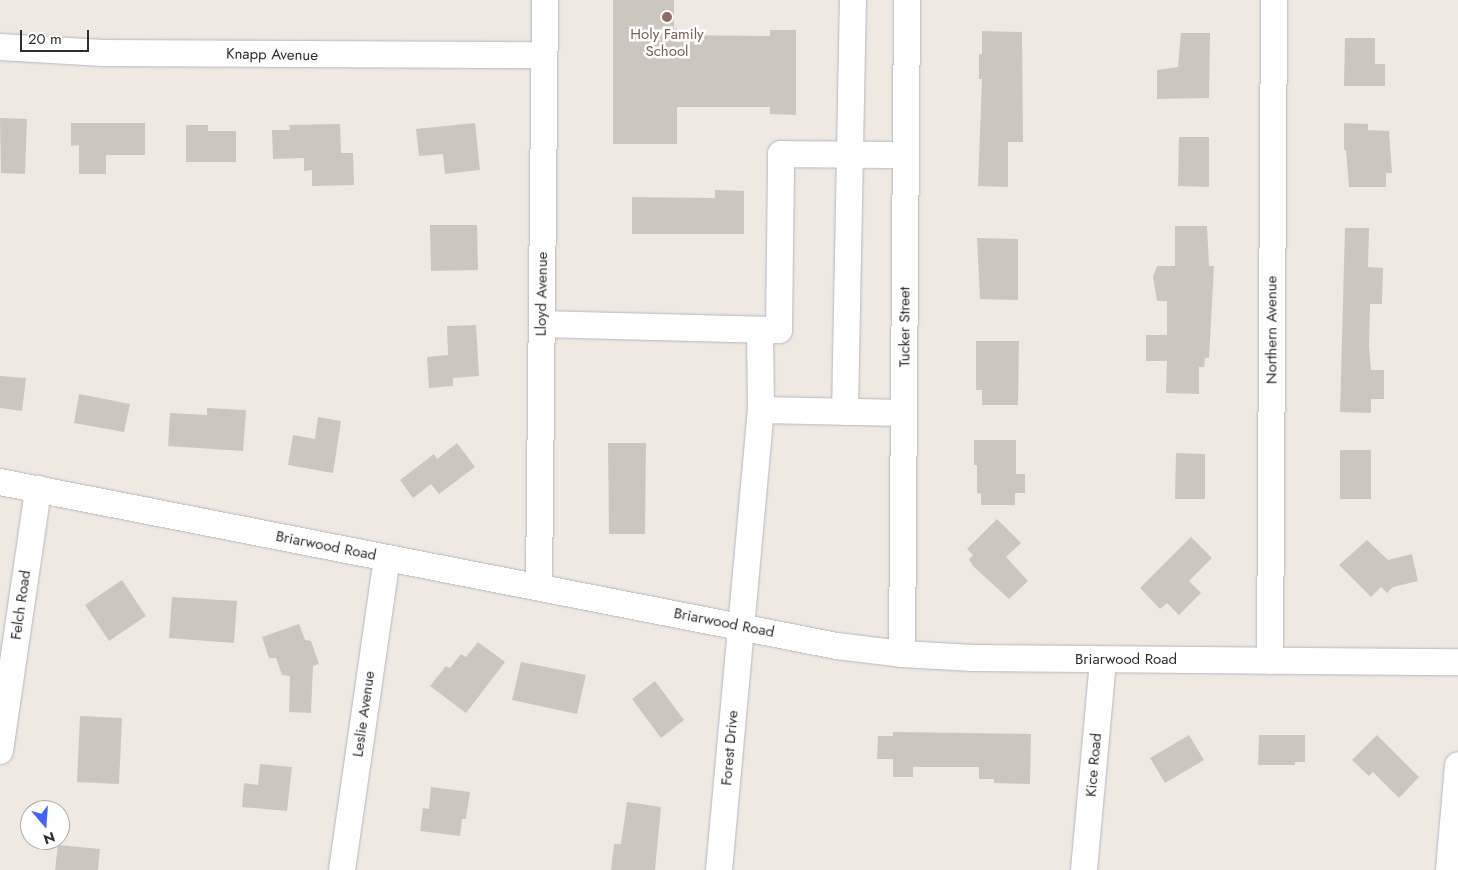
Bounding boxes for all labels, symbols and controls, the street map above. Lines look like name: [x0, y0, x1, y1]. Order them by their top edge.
marker: Holy Family School: [661, 11, 673, 23]
scale bar: [22, 20, 91, 52]
place label: Holy Family School: [630, 25, 704, 60]
text: 20 m: [28, 28, 62, 50]
street label: Knapp Avenue: [226, 45, 318, 65]
street label: Lloyd Avenue: [532, 252, 552, 336]
street label: Northern Avenue: [1263, 276, 1281, 384]
street label: Tucker Street: [896, 287, 914, 367]
street label: Briarwood Road: [274, 527, 378, 565]
street label: Felch Road: [7, 569, 35, 641]
street label: Briarwood Road: [672, 604, 776, 642]
street label: Briarwood Road: [1075, 651, 1177, 669]
street label: Leslie Avenue: [349, 670, 379, 758]
street label: Forest Drive: [718, 710, 742, 786]
street label: Kice Road: [1082, 732, 1106, 798]
north arrow: [20, 800, 70, 850]
text: N: [41, 827, 58, 850]

